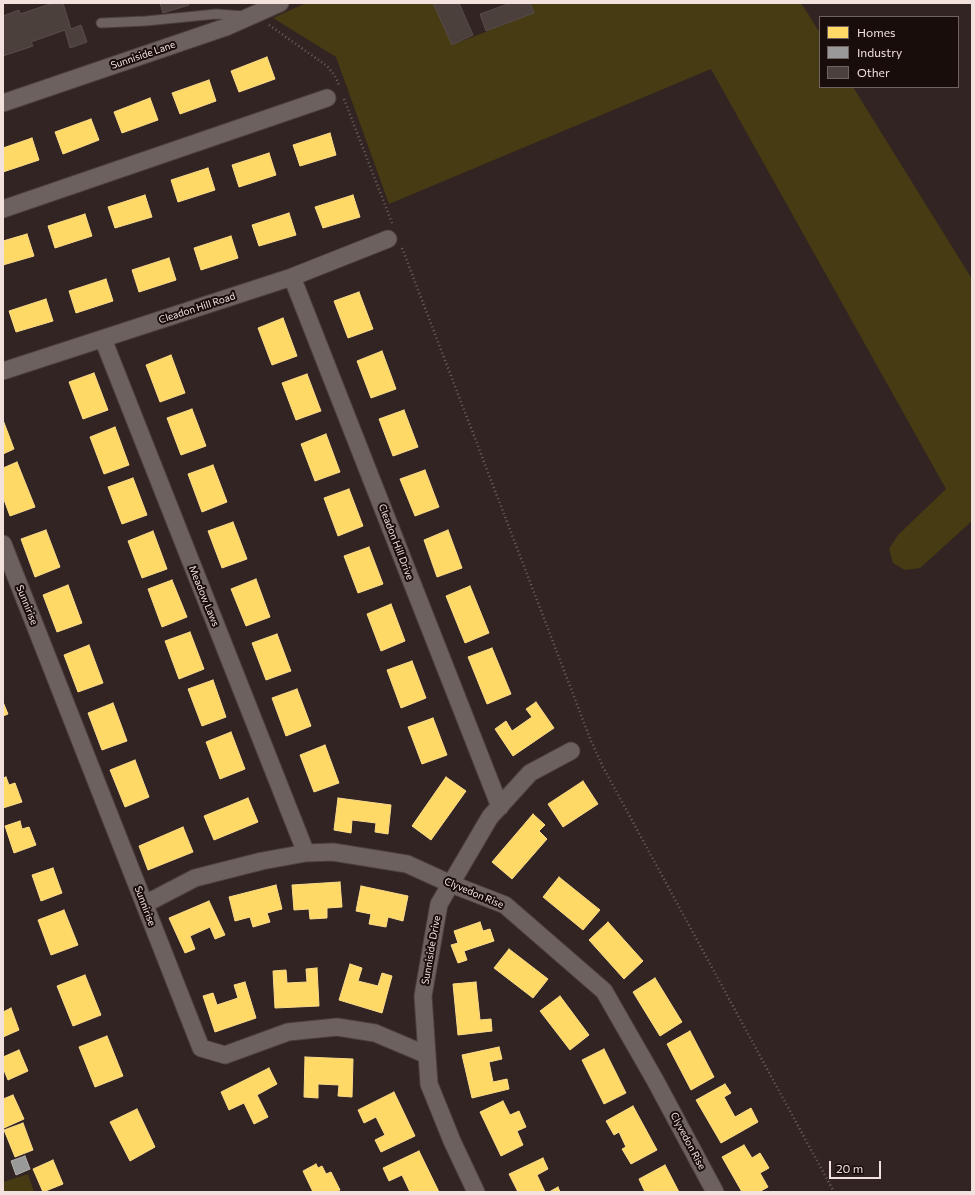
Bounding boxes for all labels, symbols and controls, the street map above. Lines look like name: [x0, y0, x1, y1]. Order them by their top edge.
legend: [819, 16, 959, 88]
text: Homes: [857, 25, 895, 39]
street label: Sunniside Lane: [109, 38, 177, 72]
text: Industry: [857, 45, 902, 59]
text: Other: [857, 65, 890, 79]
street label: Cleadon Hill Road: [157, 290, 237, 326]
street label: Cleadon Hill Drive: [376, 502, 416, 582]
street label: Meadow Laws: [186, 564, 222, 628]
street label: Sunnirise: [14, 583, 40, 627]
street label: Clyvedon Rise: [443, 875, 505, 911]
street label: Sunnirise: [132, 884, 158, 928]
street label: Sunniside Drive: [419, 915, 443, 985]
street label: Clyvedon Rise: [668, 1110, 708, 1172]
scale bar: [831, 1153, 883, 1179]
text: 20 m: [836, 1161, 863, 1175]

